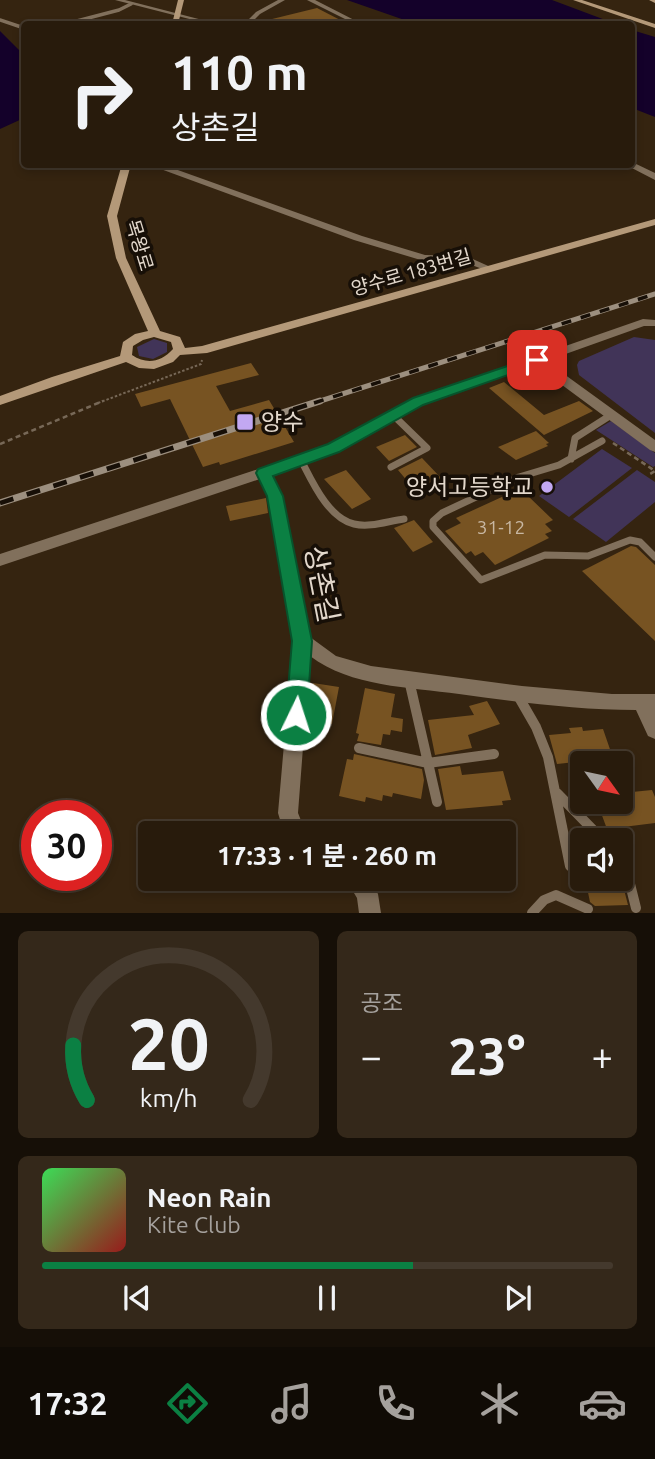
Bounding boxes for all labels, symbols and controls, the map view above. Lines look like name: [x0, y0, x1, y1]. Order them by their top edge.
text: 110 m: [171, 44, 308, 99]
icon: right: [56, 49, 147, 140]
text: 상촌길: [171, 109, 259, 145]
street label: 목왕로: [122, 217, 158, 273]
street label: 양수로 183번길: [348, 244, 474, 300]
pin: [507, 330, 567, 390]
icon: arrive: [518, 341, 556, 379]
place label: 양수: [261, 409, 303, 434]
marker: 양수: [235, 412, 255, 432]
place label: 양서고등학교: [406, 474, 533, 499]
marker: 양서고등학교: [539, 479, 555, 495]
house number: 31-12: [477, 516, 525, 538]
street label: 상촌길: [300, 543, 345, 625]
position arrow: [259, 678, 333, 752]
north arrow: [570, 751, 634, 814]
map controls: [570, 751, 633, 891]
speed limit sign: 30: [21, 800, 112, 891]
button: sound: [570, 828, 633, 891]
text: 17:33 · 1 분 · 260 m: [217, 841, 437, 870]
text: 공조: [361, 990, 403, 1015]
text: 20: [127, 1003, 209, 1085]
text: 23°: [448, 1027, 525, 1085]
text: −: [361, 1035, 382, 1077]
text: +: [592, 1035, 613, 1077]
text: km/h: [139, 1084, 197, 1112]
text: Neon Rain: [147, 1183, 272, 1212]
text: Kite Club: [147, 1212, 241, 1237]
icon: previous: [118, 1279, 156, 1317]
icon: pause: [308, 1279, 346, 1317]
icon: next: [499, 1279, 537, 1317]
icon: directions: [163, 1379, 212, 1428]
icon: music: [267, 1379, 316, 1428]
icon: phone: [371, 1379, 420, 1428]
icon: climate: [475, 1379, 524, 1428]
icon: car: [578, 1379, 627, 1428]
text: 17:32: [27, 1385, 108, 1421]

